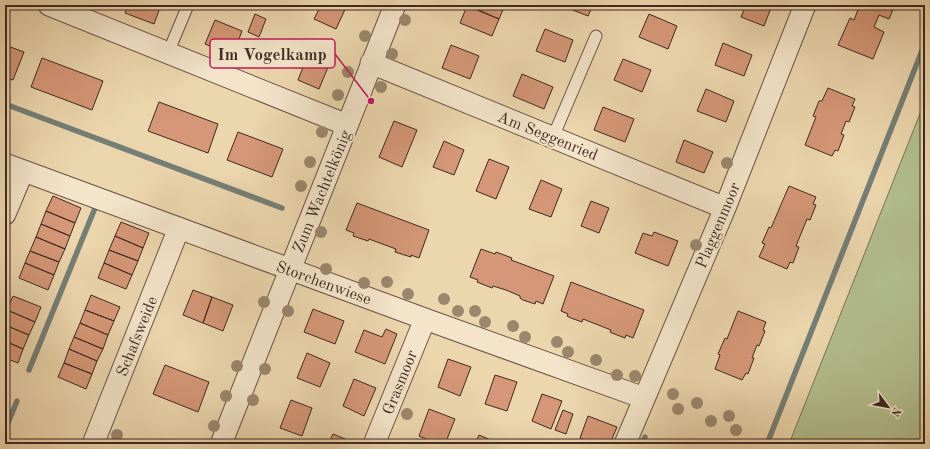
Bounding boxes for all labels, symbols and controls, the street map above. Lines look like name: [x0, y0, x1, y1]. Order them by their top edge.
callout: Im Vogelkamp: [210, 39, 335, 68]
text: Im Vogelkamp: [217, 47, 327, 64]
street label: Am Seggenried: [495, 109, 600, 164]
street label: Zum Wachtelkönig: [291, 128, 355, 255]
street label: Plaggenmoor: [694, 180, 744, 271]
street label: Storchenwiese: [274, 259, 373, 309]
street label: Schafsweide: [115, 294, 161, 379]
street label: Grasmoor: [381, 348, 421, 417]
north arrow: [868, 387, 908, 427]
text: N: [888, 405, 902, 418]

